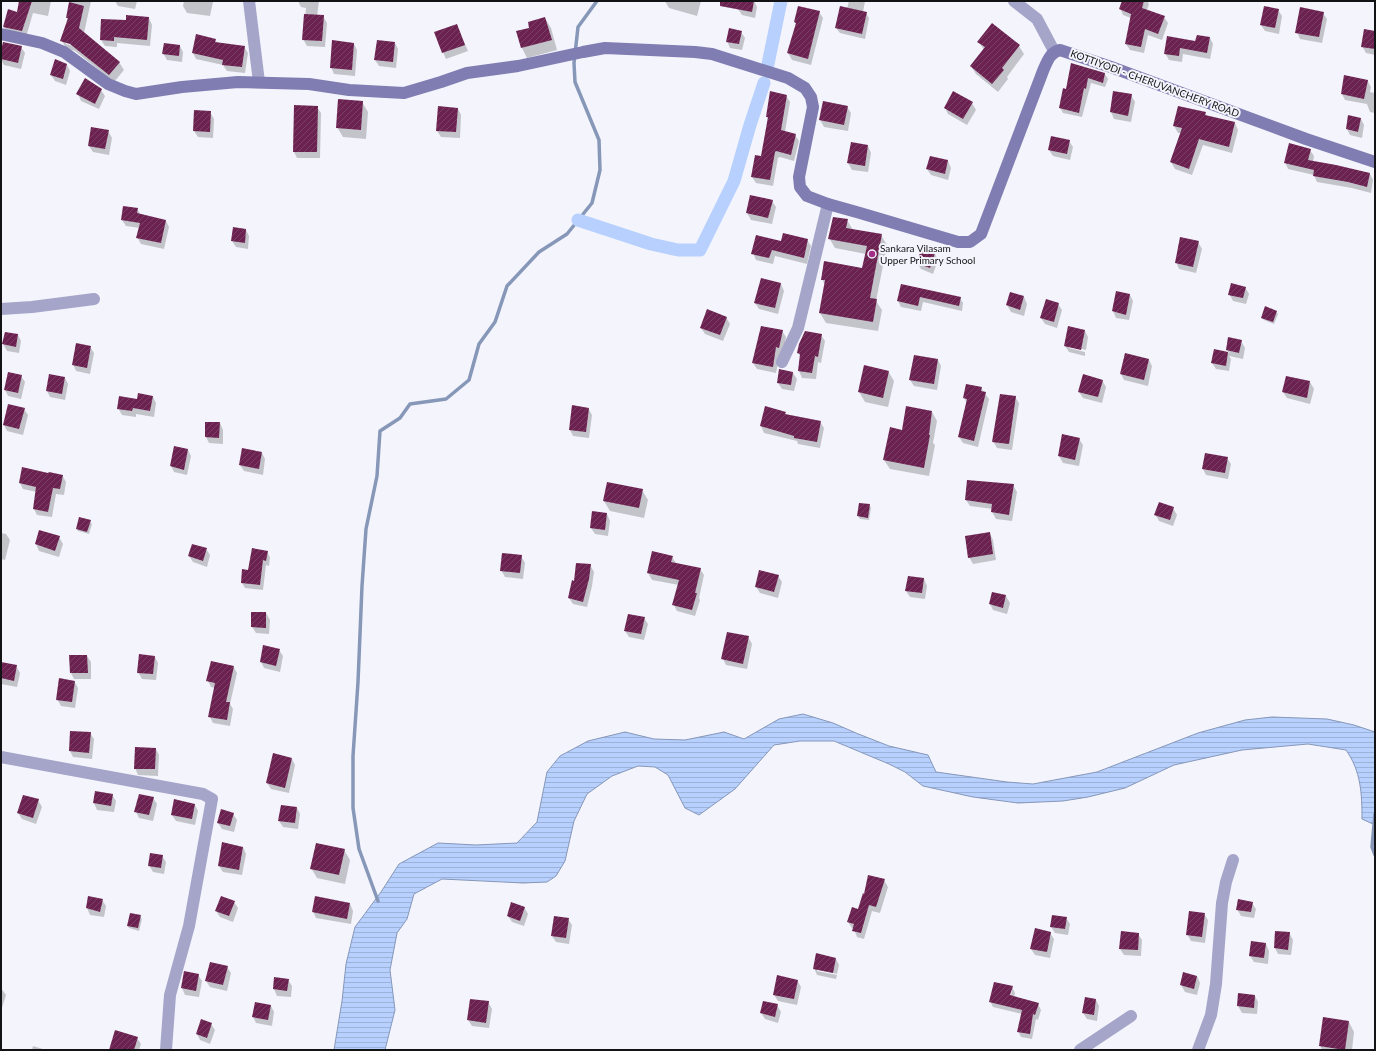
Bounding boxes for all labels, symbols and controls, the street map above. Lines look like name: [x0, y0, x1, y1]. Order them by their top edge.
street label: KOTTIYODI - CHERUVANCHERY ROAD: [1069, 47, 1241, 119]
place label: Sankara Vilasam Upper Primary School: [880, 242, 975, 266]
marker: Sankara Vilasam Upper Primary School: [867, 249, 877, 259]

